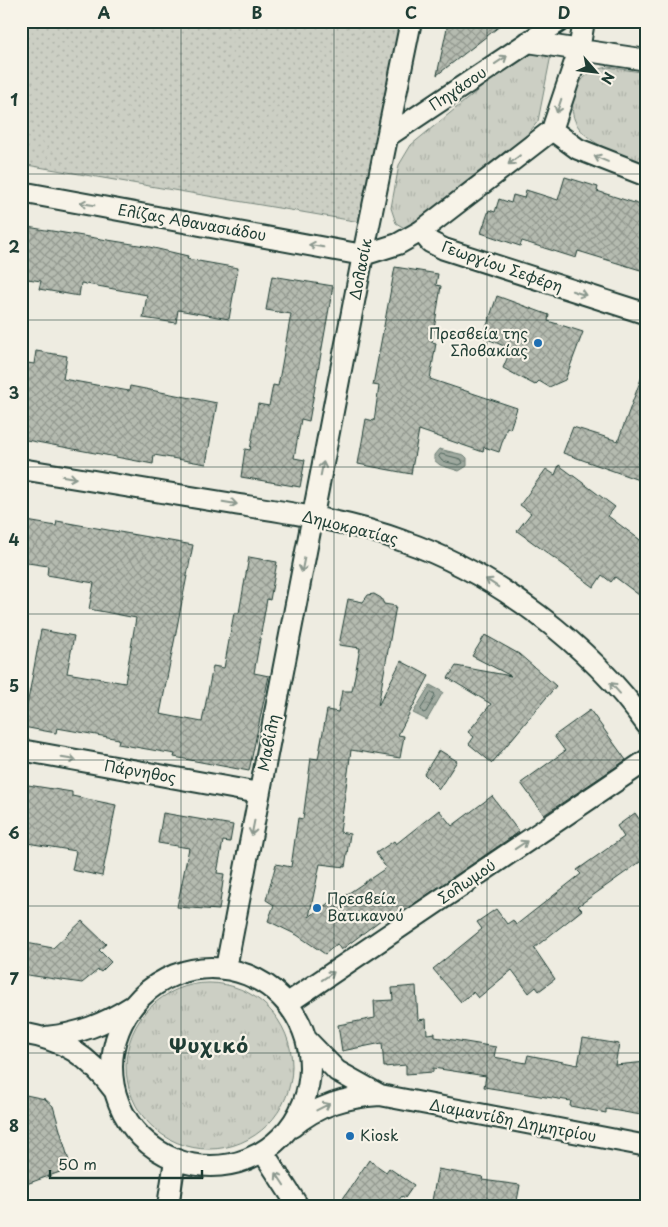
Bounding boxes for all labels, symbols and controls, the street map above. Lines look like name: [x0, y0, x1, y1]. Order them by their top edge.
text: A: [98, 0, 111, 24]
text: B: [252, 0, 263, 24]
text: C: [405, 0, 417, 24]
text: D: [558, 0, 570, 24]
north arrow: [570, 48, 620, 98]
one-way arrow: [494, 55, 508, 65]
street label: Πηγάσου: [424, 60, 491, 115]
text: N: [596, 69, 620, 88]
text: 1: [10, 87, 18, 111]
one-way arrow: [554, 98, 563, 114]
one-way arrow: [594, 153, 609, 163]
one-way arrow: [508, 154, 521, 165]
street label: Ελίζας Αθανασιάδου: [116, 197, 268, 246]
one-way arrow: [79, 199, 95, 208]
text: 2: [8, 234, 20, 258]
street label: Γεωργίου Σεφέρη: [439, 234, 566, 297]
street label: Δολασίκ: [342, 235, 377, 302]
one-way arrow: [308, 241, 324, 250]
one-way arrow: [570, 288, 586, 298]
place label: Πρεσβεία της Σλοβακίας: [429, 321, 528, 361]
marker: Πρεσβεία της Σλοβακίας: [532, 337, 544, 349]
text: 3: [9, 380, 19, 404]
one-way arrow: [318, 462, 327, 478]
one-way arrow: [61, 472, 77, 482]
one-way arrow: [221, 499, 237, 509]
street label: Δημοκρατίας: [300, 504, 401, 550]
text: 4: [9, 527, 20, 551]
one-way arrow: [298, 556, 308, 572]
one-way arrow: [485, 578, 499, 588]
text: 5: [9, 673, 19, 697]
one-way arrow: [609, 682, 621, 694]
street label: Μαβίλη: [251, 712, 284, 773]
street label: Πάρνηθος: [103, 753, 178, 788]
one-way arrow: [61, 754, 77, 764]
one-way arrow: [247, 819, 257, 835]
text: 6: [8, 820, 20, 844]
one-way arrow: [513, 840, 527, 850]
street label: Σολωμού: [433, 853, 500, 909]
place label: Πρεσβεία Βατικανού: [327, 886, 404, 926]
marker: Πρεσβεία Βατικανού: [311, 902, 323, 914]
text: 7: [9, 966, 19, 990]
one-way arrow: [321, 971, 335, 981]
district label: Ψυχικό: [169, 1030, 249, 1060]
street label: Διαμαντίδη Δημητρίου: [428, 1092, 599, 1147]
one-way arrow: [315, 1102, 330, 1111]
text: 8: [9, 1113, 19, 1137]
place label: Kiosk: [360, 1123, 399, 1146]
marker: Kiosk: [344, 1130, 356, 1142]
scale bar: [50, 1147, 202, 1179]
text: 50 m: [58, 1152, 97, 1175]
one-way arrow: [275, 1172, 285, 1186]

